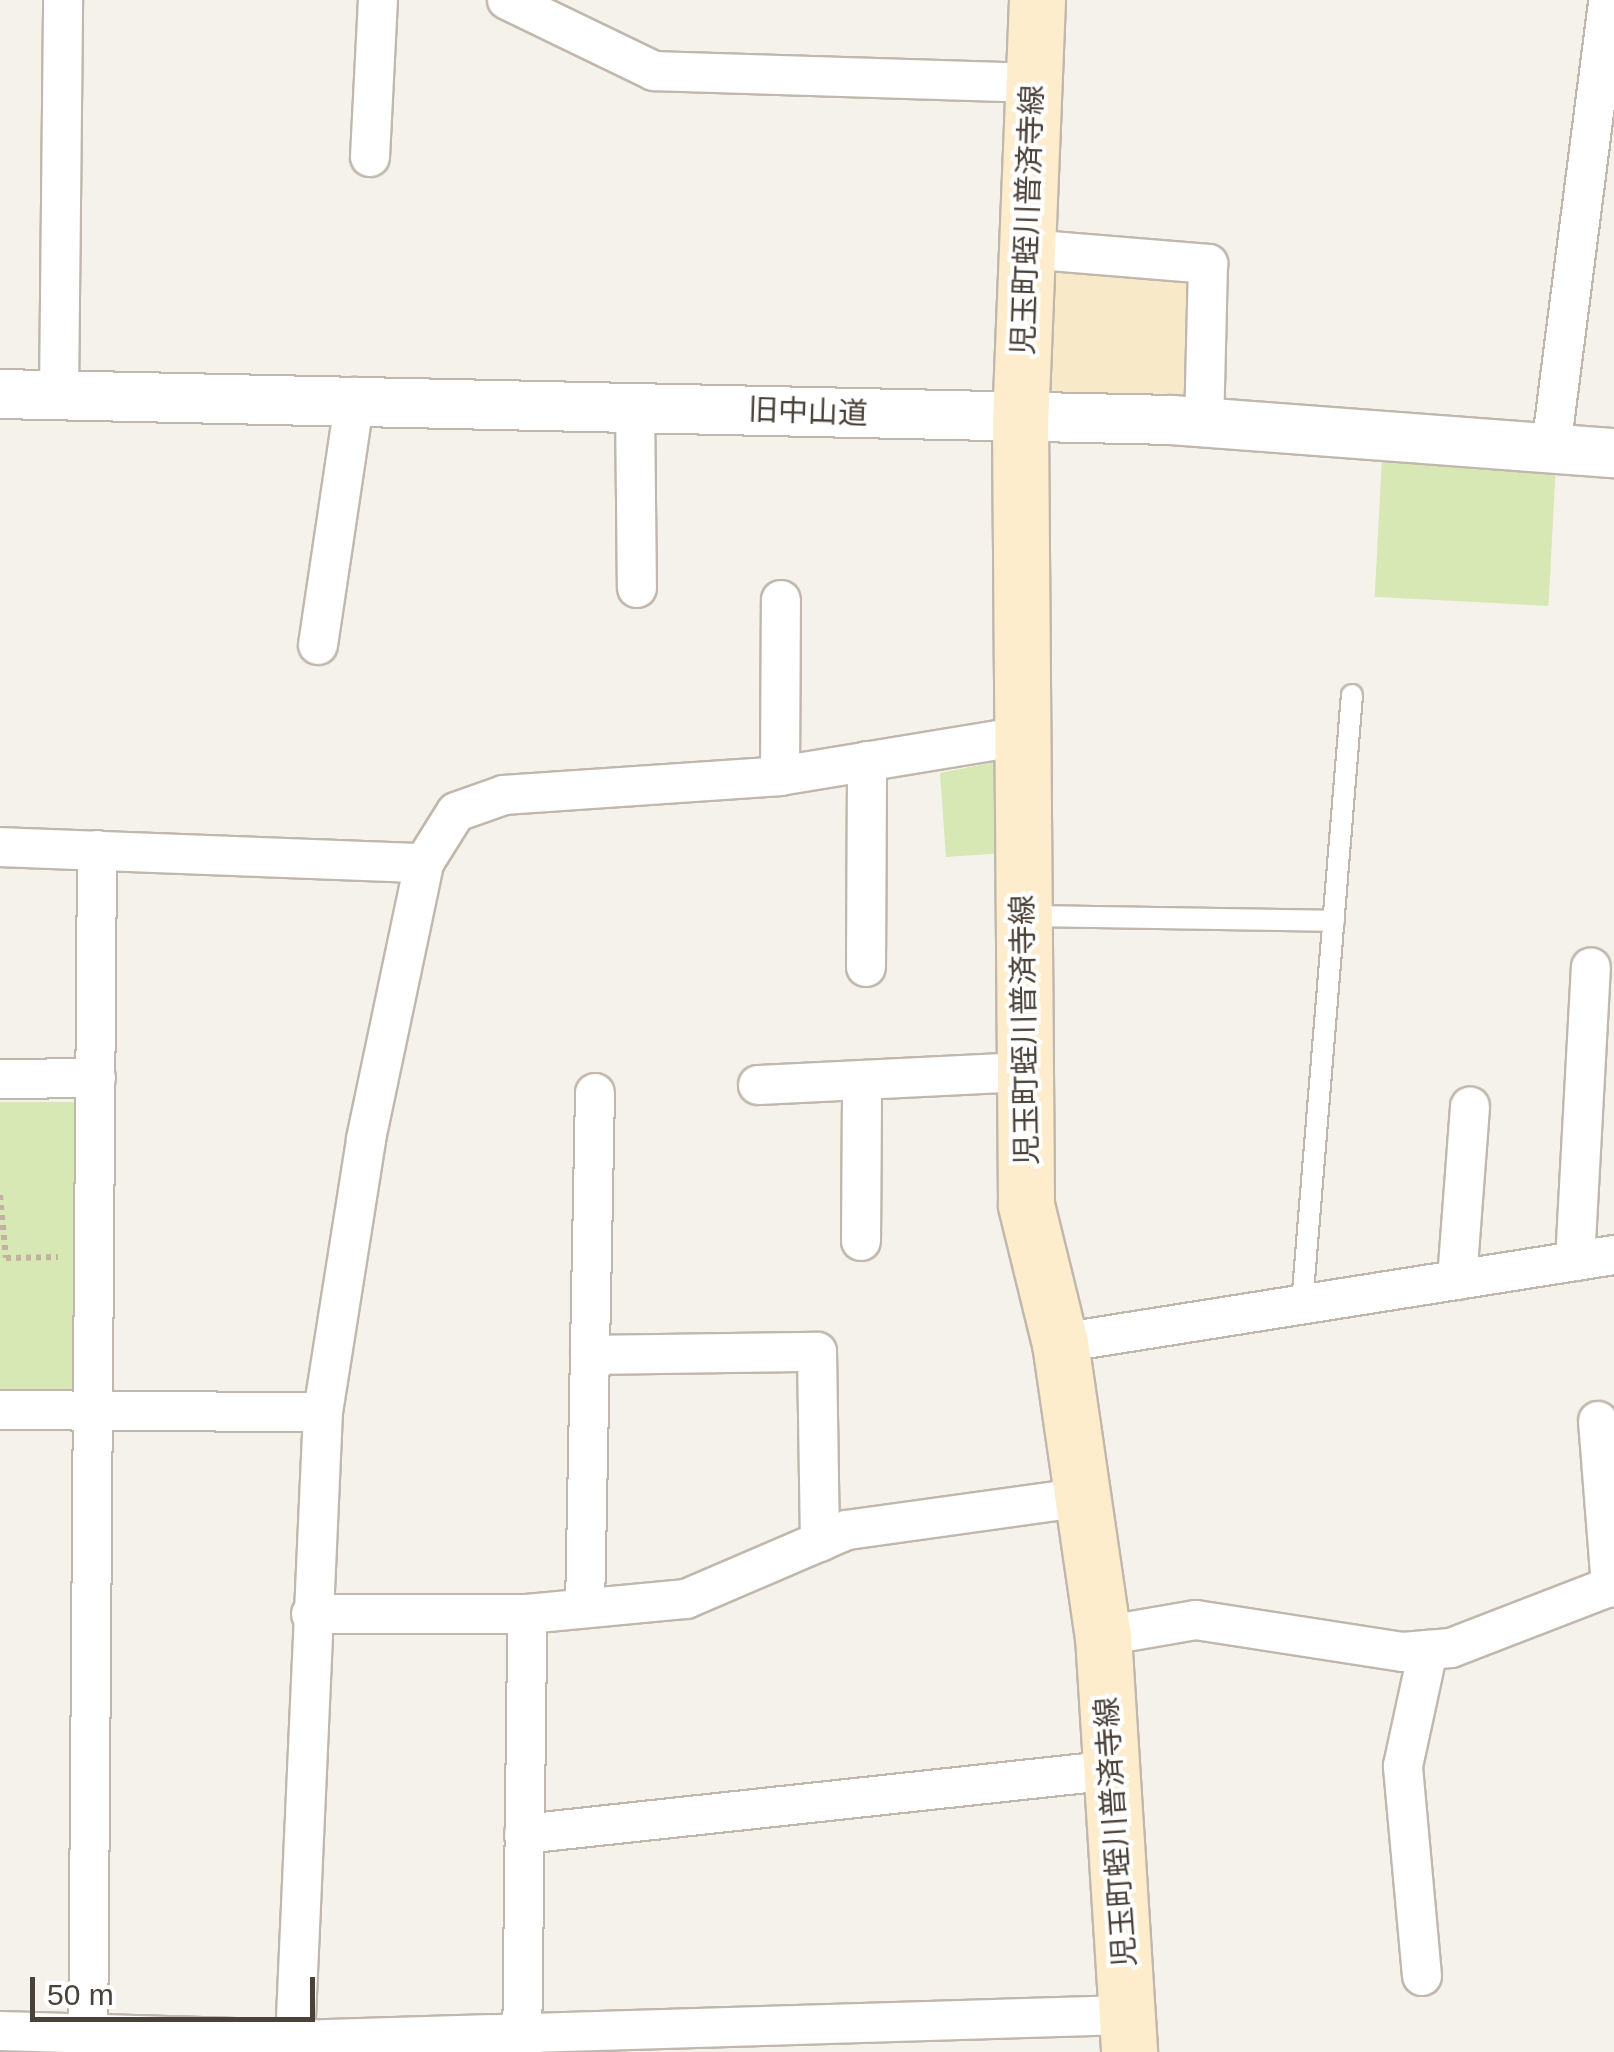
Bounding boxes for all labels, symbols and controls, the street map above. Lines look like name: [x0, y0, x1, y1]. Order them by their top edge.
street label: 児玉町蛭川普済寺線: [1005, 84, 1051, 356]
street label: 旧中山道: [747, 392, 869, 432]
street label: 児玉町蛭川普済寺線: [1005, 895, 1045, 1165]
street label: 児玉町蛭川普済寺線: [1089, 1696, 1143, 1968]
scale bar: [35, 1957, 320, 2019]
text: 50 m: [47, 1978, 114, 2011]

